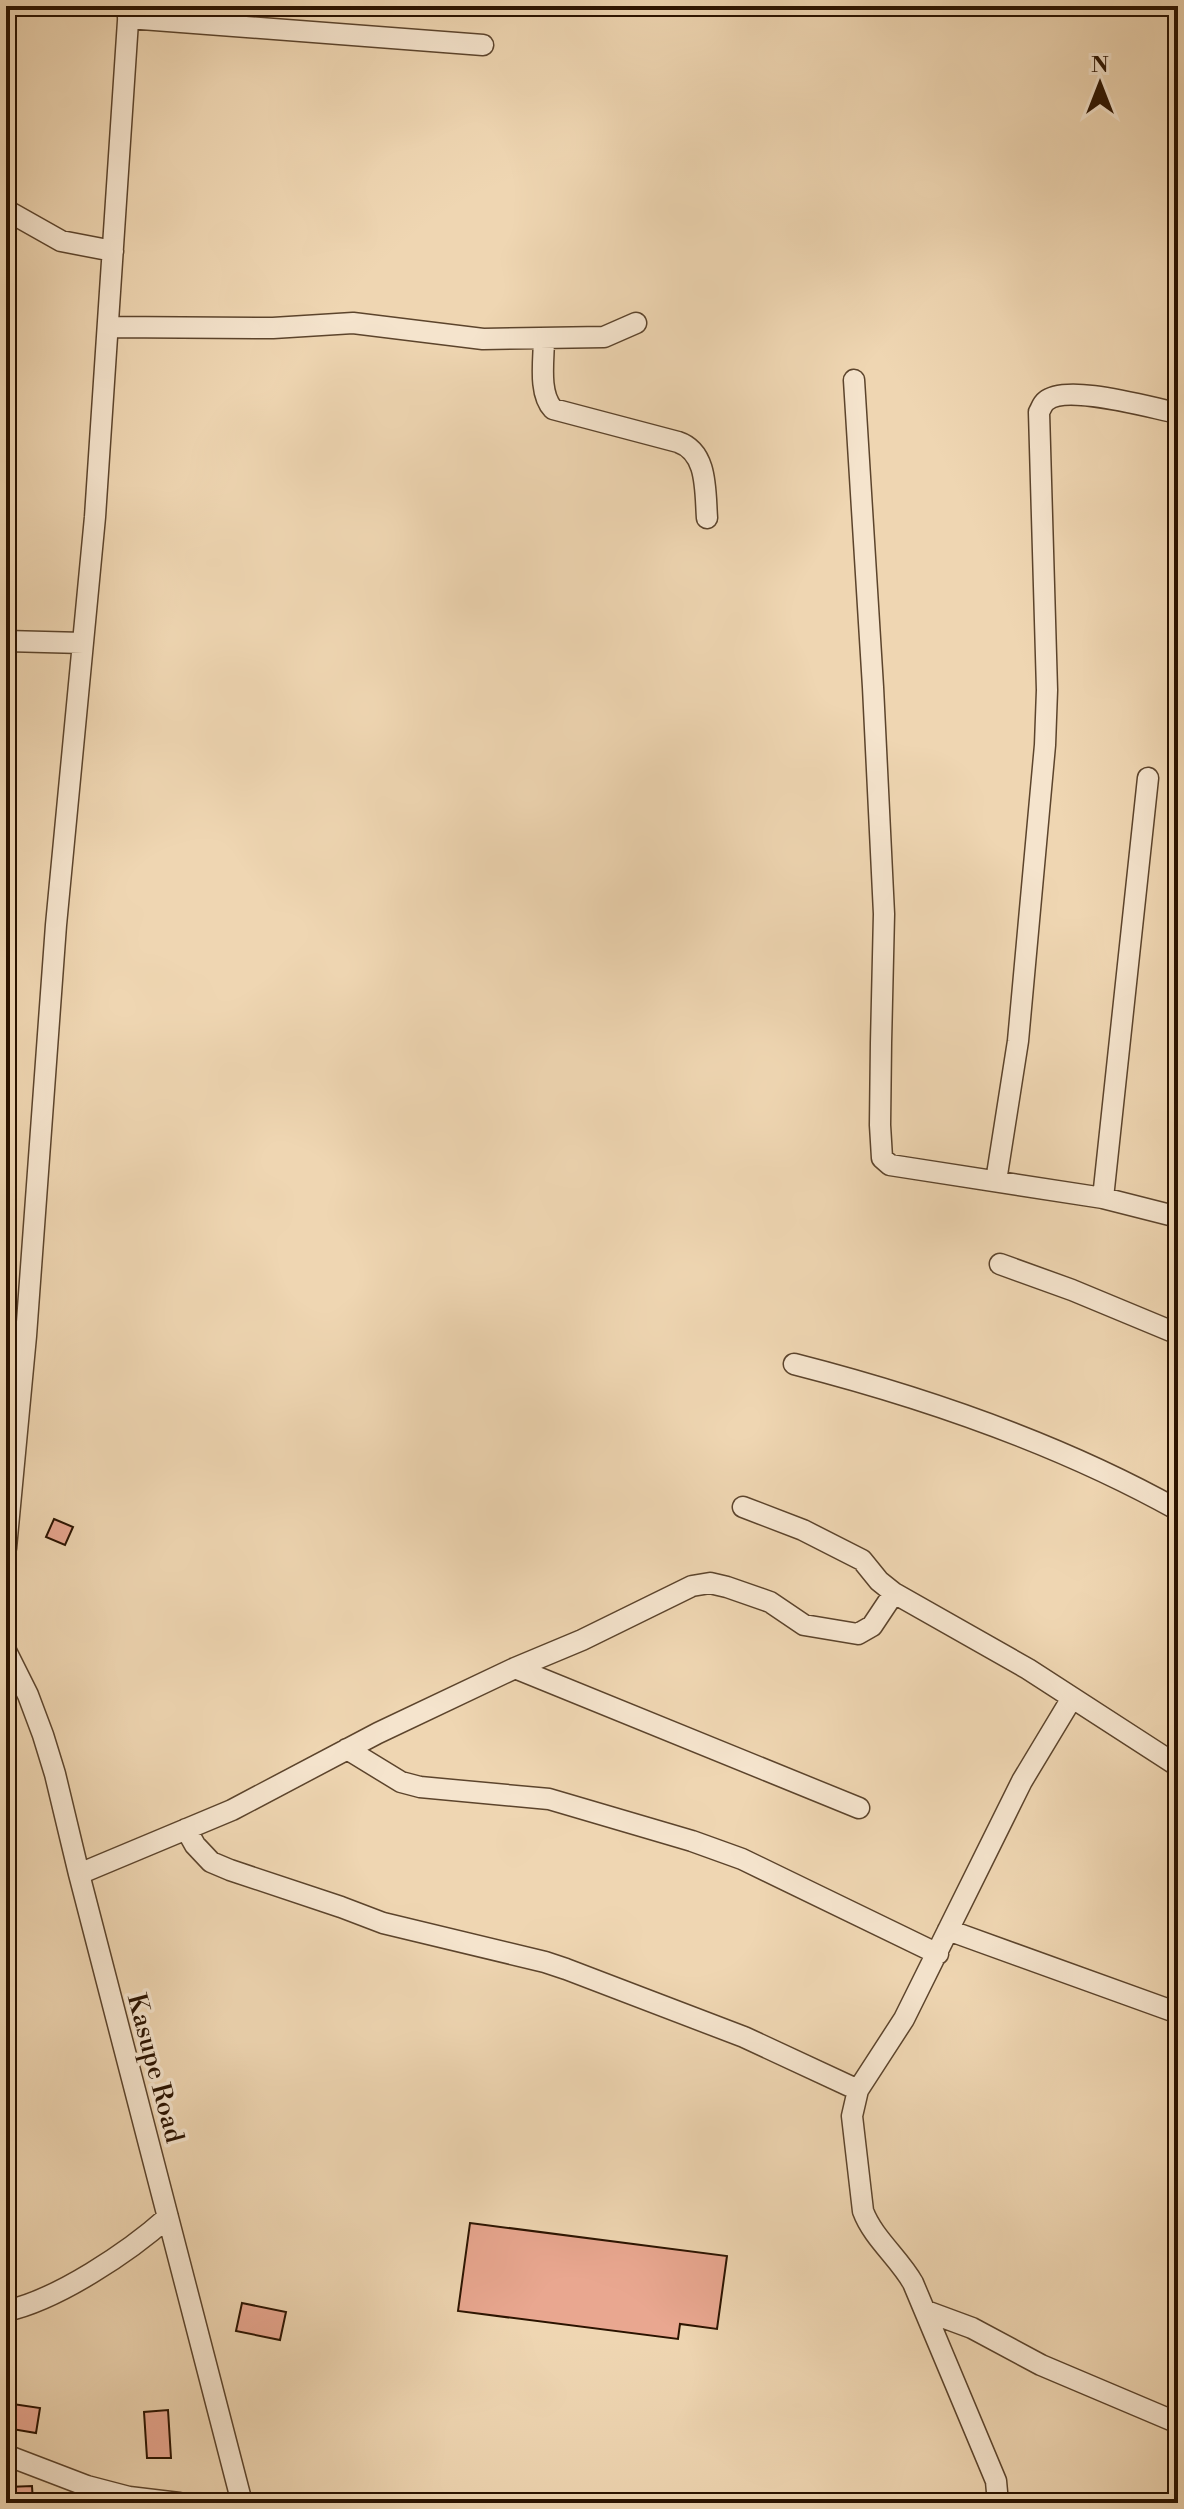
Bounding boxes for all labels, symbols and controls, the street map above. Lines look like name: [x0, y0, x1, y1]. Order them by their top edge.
north arrow: [1060, 44, 1140, 124]
text: N: [1091, 52, 1109, 79]
street label: Kasupe Road: [120, 1990, 190, 2147]

